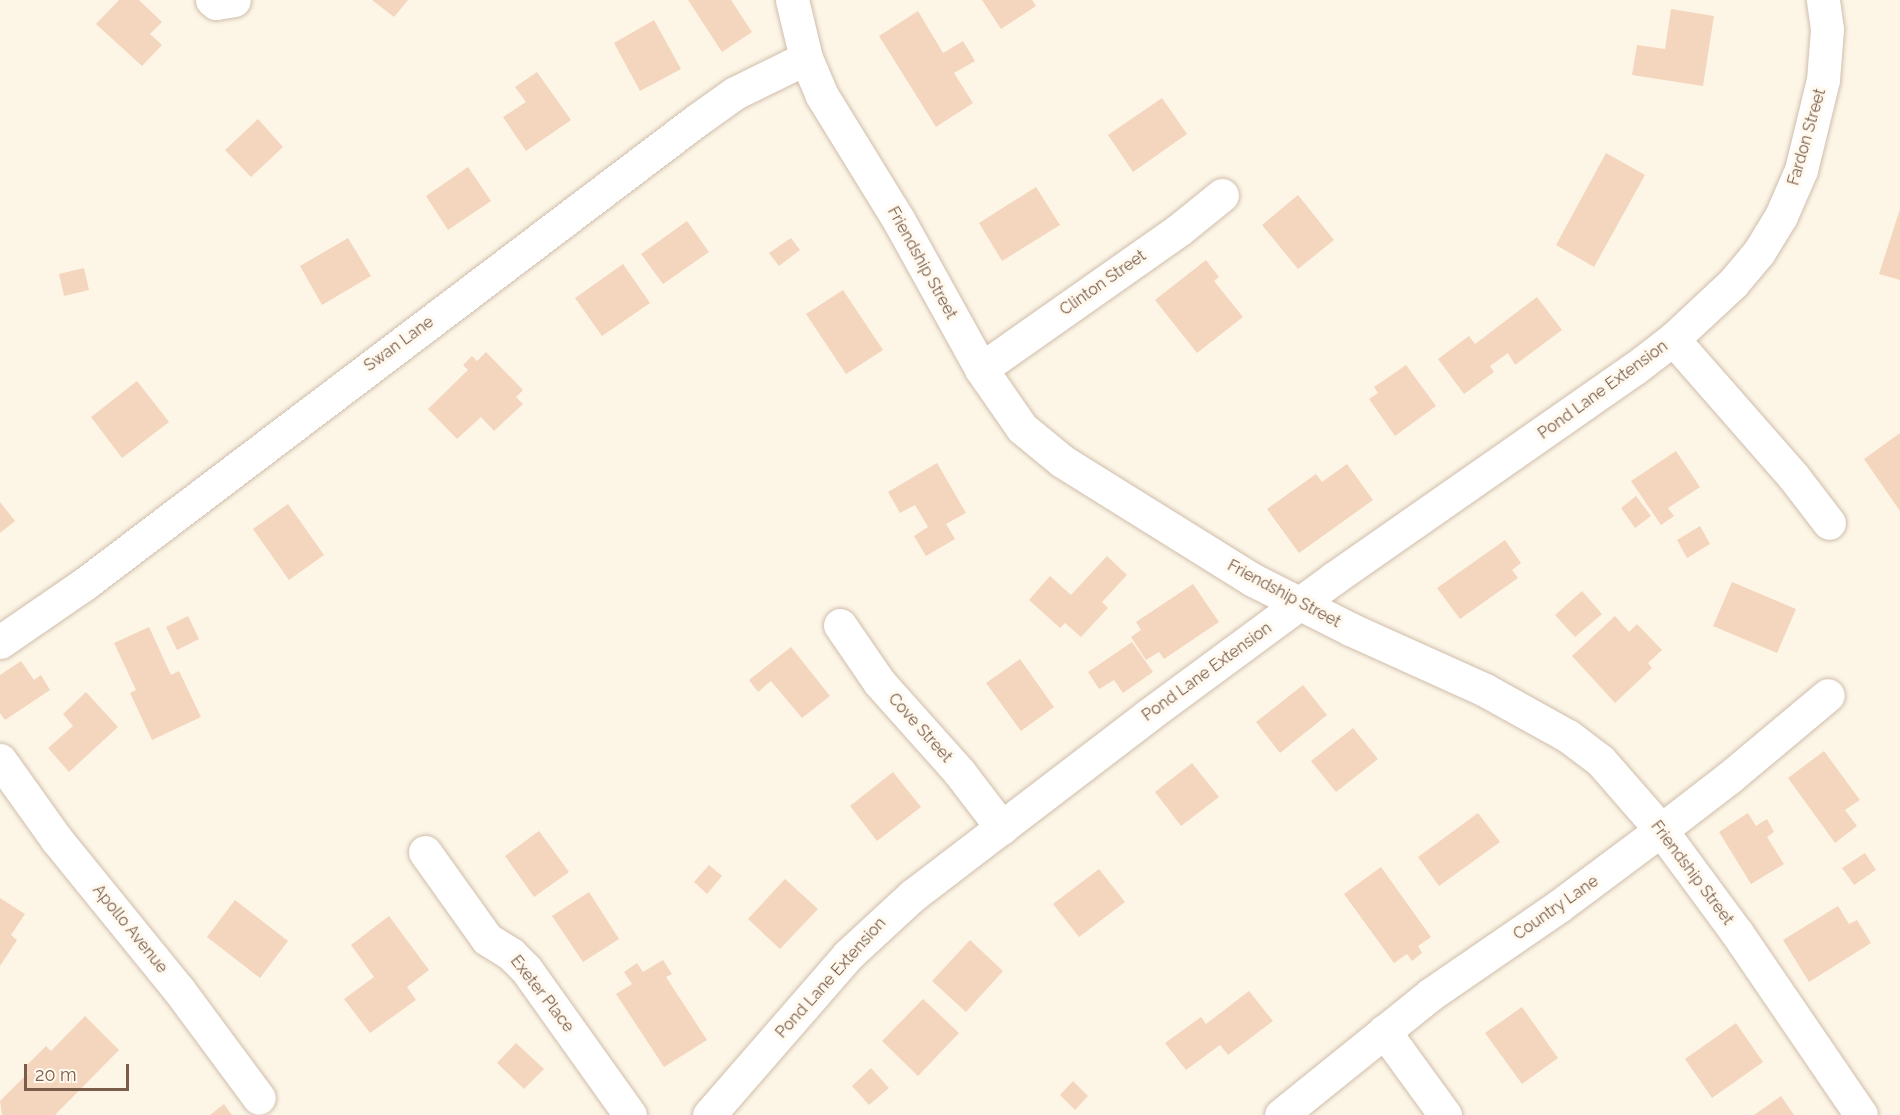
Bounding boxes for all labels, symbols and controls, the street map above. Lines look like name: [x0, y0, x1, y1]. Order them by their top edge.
street label: Fardon Street: [1784, 86, 1830, 188]
street label: Friendship Street: [883, 203, 961, 323]
street label: Clinton Street: [1056, 246, 1150, 320]
street label: Swan Lane: [361, 312, 437, 376]
street label: Pond Lane Extension: [1535, 337, 1671, 443]
street label: Friendship Street: [1224, 556, 1344, 632]
street label: Pond Lane Extension: [1139, 619, 1275, 725]
street label: Cove Street: [884, 690, 956, 766]
street label: Friendship Street: [1647, 817, 1737, 929]
street label: Country Lane: [1510, 872, 1602, 944]
street label: Apollo Avenue: [88, 881, 172, 977]
street label: Pond Lane Extension: [772, 914, 890, 1042]
street label: Exeter Place: [506, 952, 578, 1036]
scale bar: [27, 1052, 132, 1090]
text: 20 m: [35, 1064, 77, 1085]

